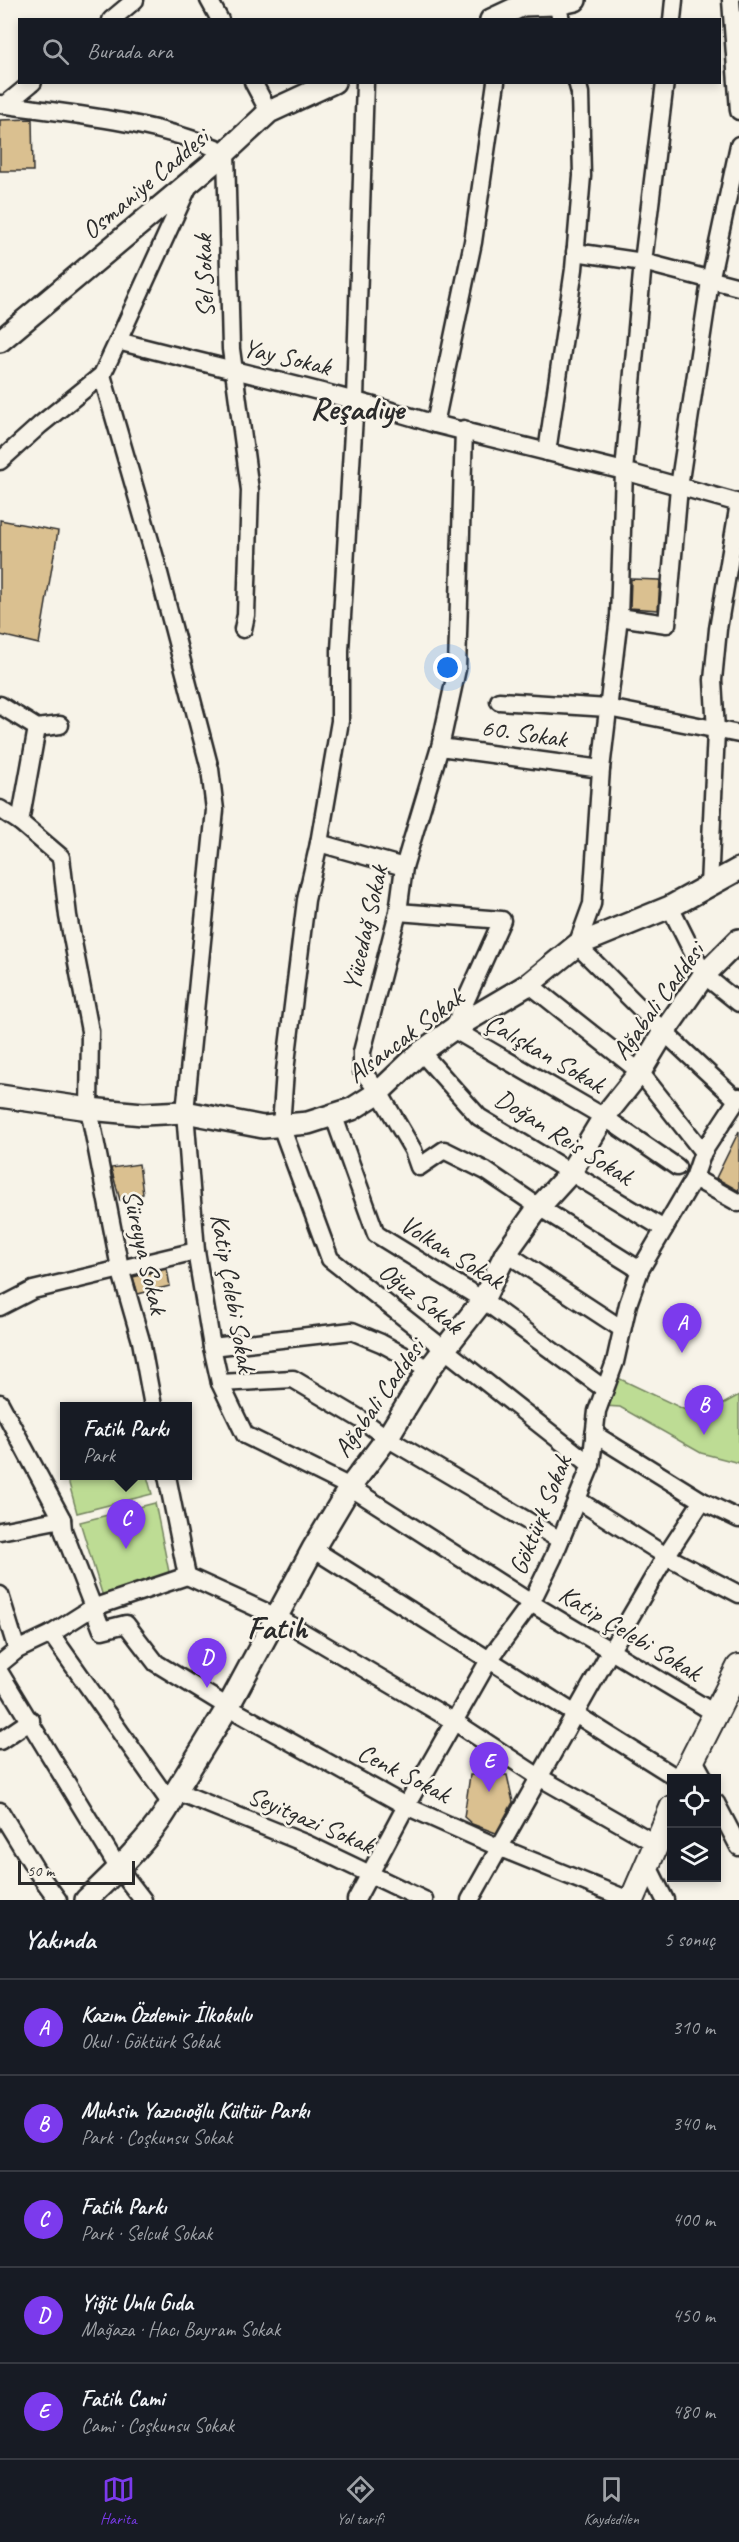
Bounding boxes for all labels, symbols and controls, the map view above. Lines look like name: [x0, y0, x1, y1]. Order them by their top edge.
search box: [18, 18, 721, 84]
icon: search: [39, 35, 72, 68]
text: Burada ara: [87, 37, 173, 65]
street label: Osmaniye Caddesi: [75, 119, 218, 247]
street label: Sel Sokak: [186, 231, 222, 318]
street label: Yay Sokak: [240, 331, 336, 384]
district label: Reşadiye: [310, 388, 406, 429]
your location: [433, 653, 462, 682]
street label: 60. Sokak: [479, 711, 570, 756]
street label: Yücedağ Sokak: [335, 861, 396, 994]
street label: Ağabali Caddesi: [604, 933, 714, 1066]
street label: Alsancak Sokak: [340, 980, 472, 1090]
street label: Çalışkan Sokak: [479, 1006, 613, 1102]
street label: Doğan Reis Sokak: [489, 1082, 641, 1194]
street label: Süreyya Sokak: [115, 1187, 176, 1319]
street label: Volkan Sokak: [394, 1207, 511, 1297]
street label: Katip Çelebi Sokak: [203, 1211, 264, 1377]
street label: Oğuz Sokak: [372, 1255, 472, 1343]
pin: A: [662, 1304, 702, 1353]
street label: Ağabali Caddesi: [326, 1330, 434, 1464]
pin: B: [684, 1386, 724, 1435]
popup: [60, 1402, 192, 1480]
text: Fatih Parkı: [83, 1415, 169, 1443]
text: Park: [83, 1443, 115, 1468]
street label: Göktürk Sokak: [501, 1448, 580, 1579]
pin: C: [106, 1500, 146, 1549]
street label: Katip Çelebi Sokak: [553, 1578, 709, 1690]
district label: Fatih: [247, 1607, 308, 1648]
pin: D: [188, 1638, 226, 1688]
street label: Cenk Sokak: [352, 1736, 458, 1811]
pin: E: [470, 1742, 508, 1792]
map controls: [667, 1774, 721, 1882]
button: locate: [667, 1774, 721, 1828]
street label: Seyitgazi Sokak: [243, 1779, 381, 1862]
button: layers: [667, 1828, 721, 1882]
scale bar: [18, 1858, 135, 1886]
text: 50 m: [27, 1861, 54, 1881]
text: Yakında: [24, 1923, 95, 1956]
text: 5 sonuç: [664, 1927, 715, 1952]
text: Kazım Özdemir İlkokulu: [81, 2001, 251, 2029]
text: A: [38, 2015, 49, 2040]
text: 310 m: [672, 2015, 715, 2040]
text: Okul · Göktürk Sokak: [81, 2029, 219, 2054]
text: Muhsin Yazıcıoğlu Kültür Parkı: [81, 2097, 309, 2125]
text: B: [38, 2111, 49, 2136]
text: 340 m: [672, 2111, 715, 2136]
text: Park · Coşkunsu Sokak: [81, 2125, 233, 2150]
text: Fatih Parkı: [81, 2193, 166, 2221]
text: C: [39, 2207, 48, 2232]
text: 400 m: [672, 2207, 715, 2232]
text: Park · Selcuk Sokak: [81, 2221, 212, 2246]
text: Yiğit Unlu Gıda: [81, 2289, 193, 2317]
text: D: [38, 2303, 49, 2328]
text: 450 m: [672, 2303, 715, 2328]
text: Mağaza · Hacı Bayram Sokak: [81, 2317, 280, 2342]
text: Fatih Cami: [81, 2385, 164, 2413]
text: E: [38, 2399, 49, 2424]
text: 480 m: [672, 2399, 715, 2424]
text: Cami · Coşkunsu Sokak: [81, 2413, 234, 2438]
tab: Harita: [100, 2473, 137, 2529]
tab: Yol tarifi: [337, 2473, 384, 2529]
tab: Kaydedilen: [584, 2473, 639, 2529]

